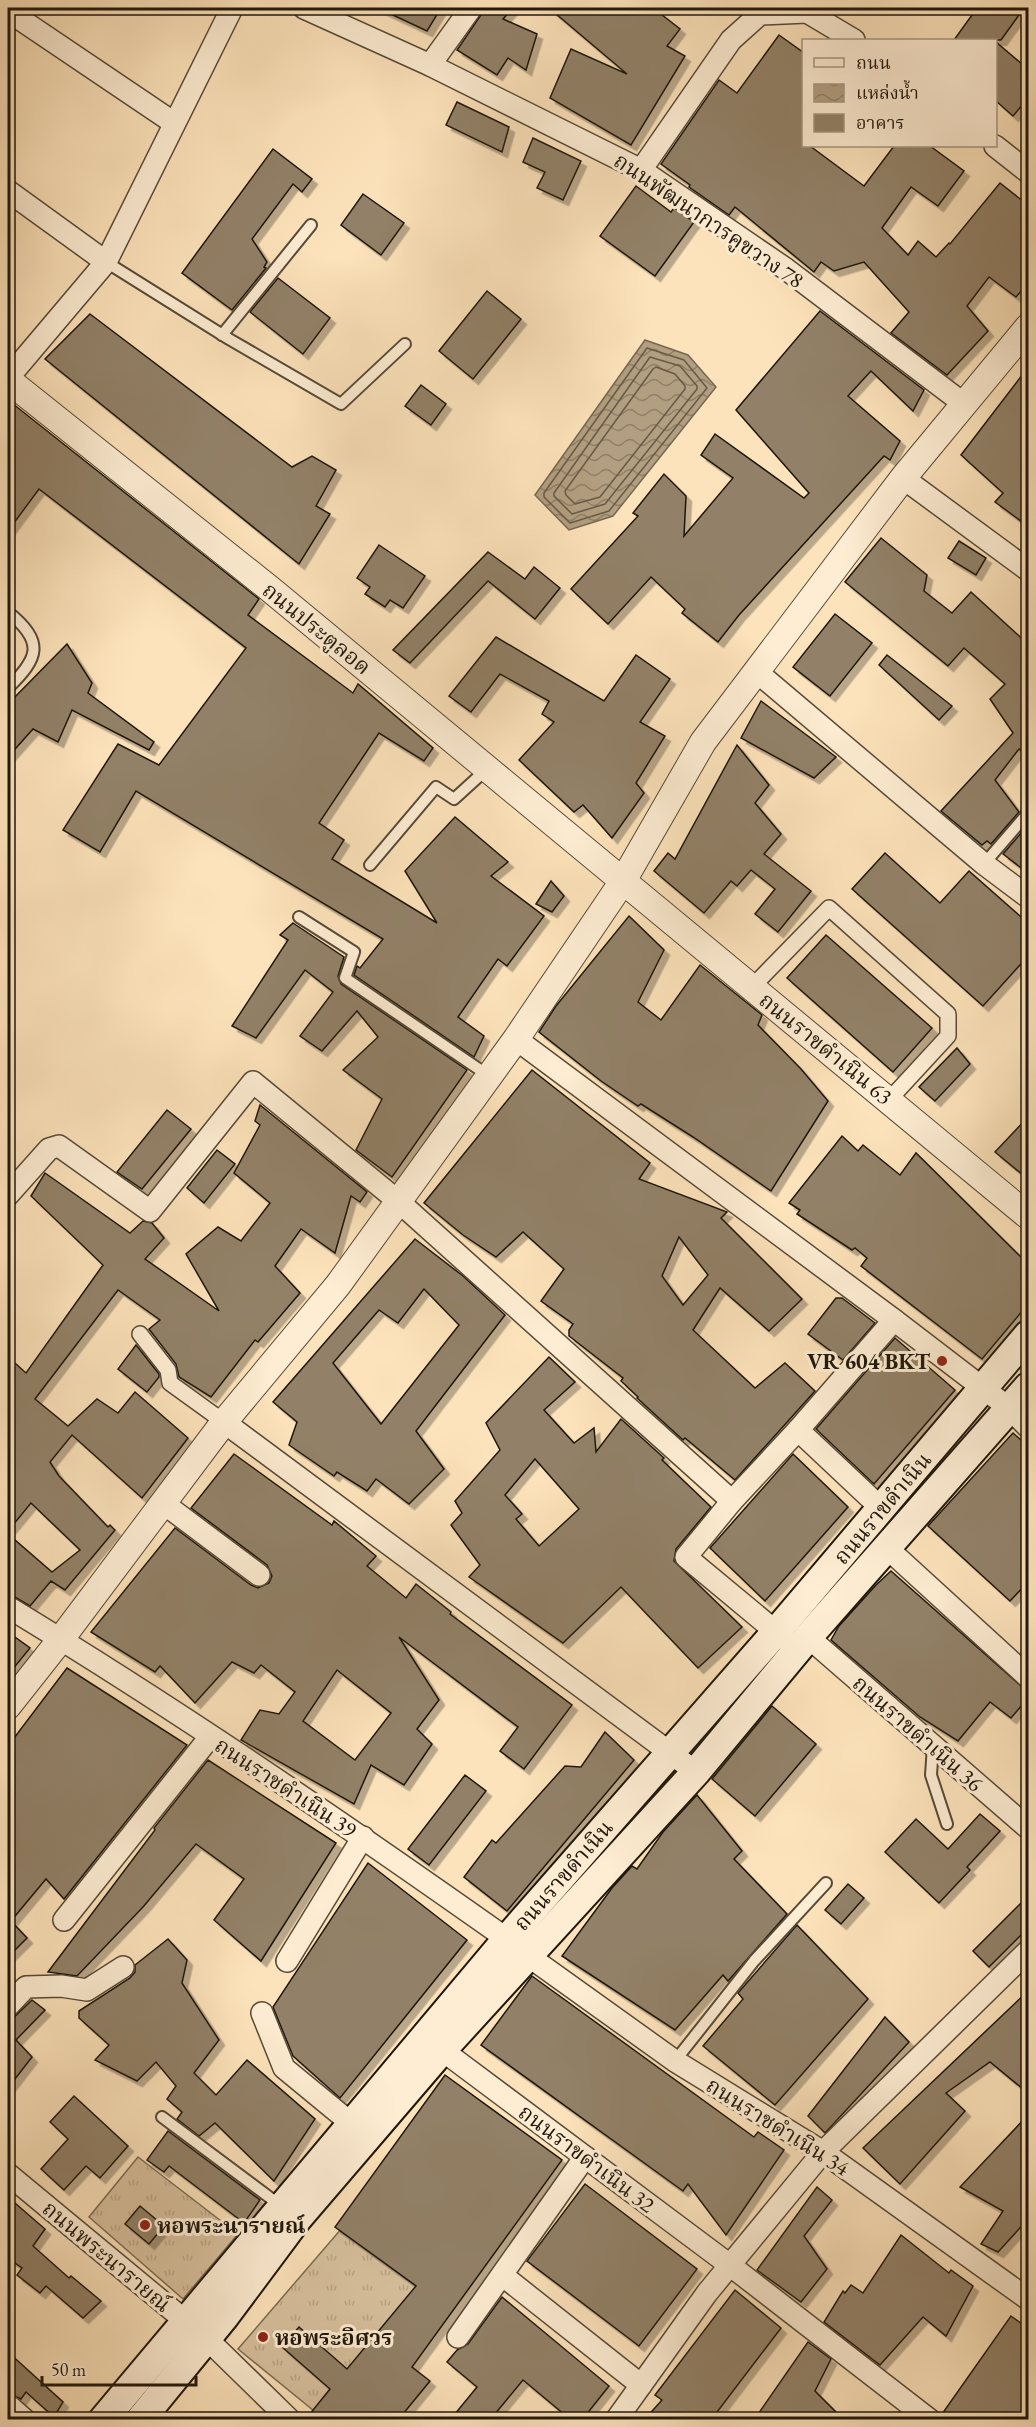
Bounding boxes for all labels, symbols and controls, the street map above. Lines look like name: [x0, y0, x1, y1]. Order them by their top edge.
legend: [802, 39, 997, 147]
text: ถนน: [856, 51, 891, 74]
text: แหล่งน้ำ: [856, 79, 919, 104]
text: อาคาร: [856, 111, 905, 134]
street label: ถนนพัฒนาการคูขวาง 78: [608, 146, 809, 295]
street label: ถนนประตูลอด: [256, 576, 377, 681]
street label: ถนนราขดำเนิน 63: [753, 986, 898, 1111]
place label: VR 604 BKT: [807, 1347, 931, 1376]
marker: VR 604 BKT: [935, 1354, 949, 1368]
street label: ถนนราขดำเนิน: [827, 1446, 938, 1571]
street label: ถนนราขดำเนิน 36: [846, 1669, 989, 1798]
street label: ถนนราชดำเนิน 39: [209, 1731, 363, 1844]
street label: ถนนราขดำเนิน: [507, 1814, 620, 1937]
street label: ถนนราชดำเนิน 34: [701, 2071, 855, 2182]
street label: ถนนราขดำเนิน 32: [513, 2098, 661, 2219]
street label: ถนนพระนารายณ์: [36, 2194, 177, 2319]
place label: หอพระนารายณ์: [157, 2211, 305, 2240]
marker: หอพระนารายณ์: [138, 2218, 152, 2232]
place label: หอพระอิศวร: [275, 2323, 392, 2352]
marker: หอพระอิศวร: [256, 2330, 270, 2344]
scale bar: [42, 2349, 196, 2387]
text: 50 m: [51, 2358, 86, 2381]

